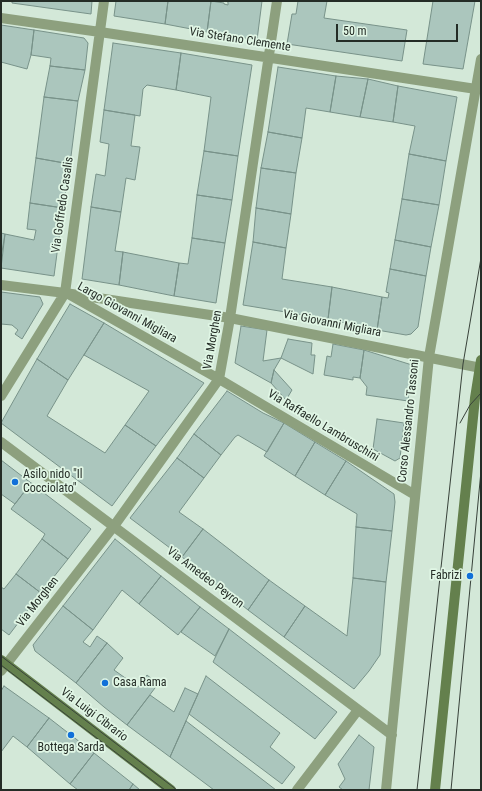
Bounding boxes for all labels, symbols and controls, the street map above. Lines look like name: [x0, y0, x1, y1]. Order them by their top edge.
scale bar: [338, 16, 460, 42]
text: 50 m: [343, 24, 367, 38]
street label: Via Stefano Clemente: [188, 25, 292, 55]
street label: Via Goffredo Casalis: [49, 156, 77, 254]
street label: Largo Giovanni Migliara: [75, 280, 179, 346]
street label: Via Giovanni Migliara: [282, 307, 382, 341]
street label: Via Morghen: [201, 309, 225, 371]
street label: Corso Alessandro Tassoni: [395, 359, 423, 483]
street label: Via Raffaello Lambruschini: [265, 387, 381, 465]
place label: Asilo nido "Il Cocciolato": [23, 468, 83, 496]
marker: Asilo nido "Il Cocciolato": [10, 477, 20, 487]
street label: Via Amedeo Peyron: [164, 544, 246, 612]
place label: Fabrizi: [430, 569, 462, 583]
marker: Fabrizi: [465, 571, 475, 581]
street label: Via Morghen: [14, 574, 62, 630]
place label: Casa Rama: [113, 676, 166, 690]
marker: Casa Rama: [100, 678, 110, 688]
street label: Via Luigi Cibrario: [58, 685, 130, 745]
marker: Bottega Sarda: [66, 730, 76, 740]
place label: Bottega Sarda: [38, 741, 104, 755]

